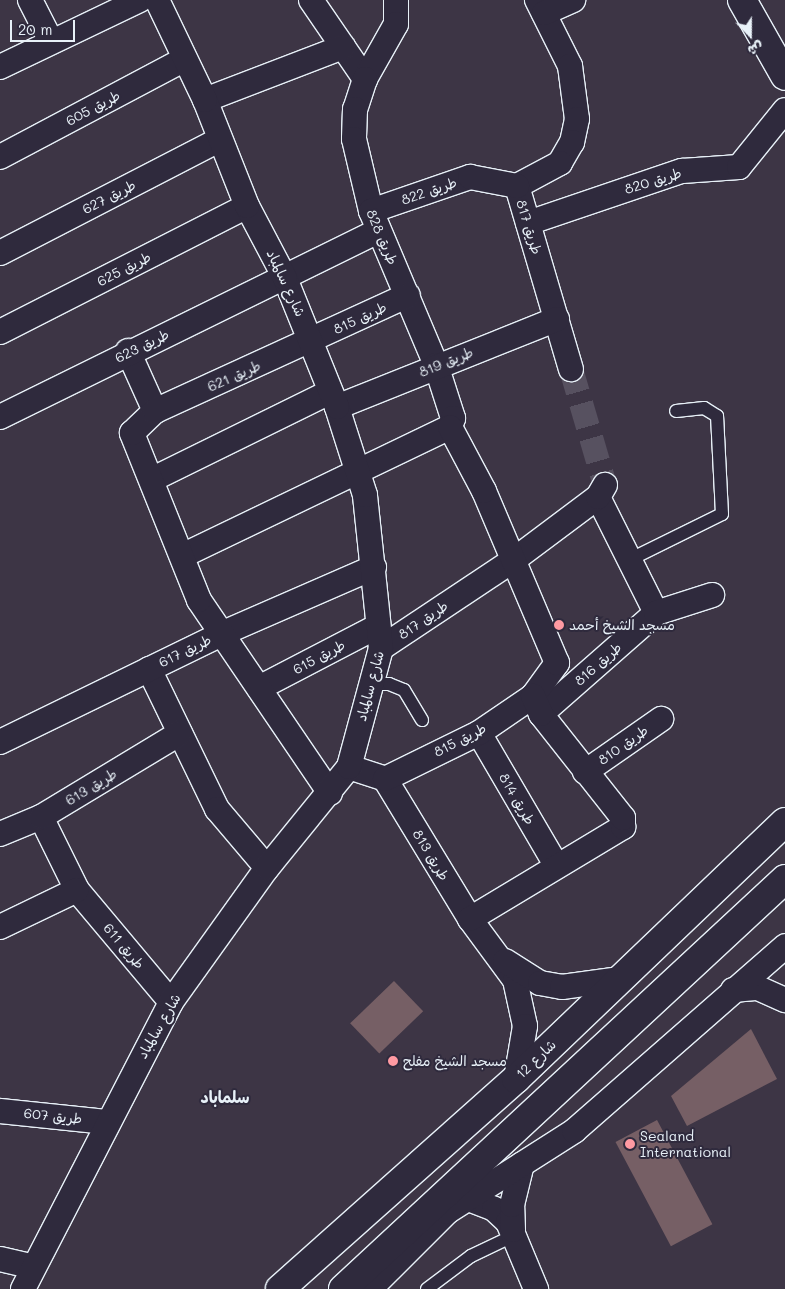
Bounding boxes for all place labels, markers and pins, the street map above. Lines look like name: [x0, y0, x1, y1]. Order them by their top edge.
place label: مسجد الشيخ أحمد: [569, 617, 675, 633]
marker: مسجد الشيخ أحمد: [553, 619, 565, 631]
place label: مسجد الشيخ مفلح: [403, 1053, 507, 1069]
marker: مسجد الشيخ مفلح: [387, 1055, 399, 1067]
place label: Sealand International: [640, 1128, 731, 1160]
marker: Sealand International: [624, 1138, 636, 1150]

